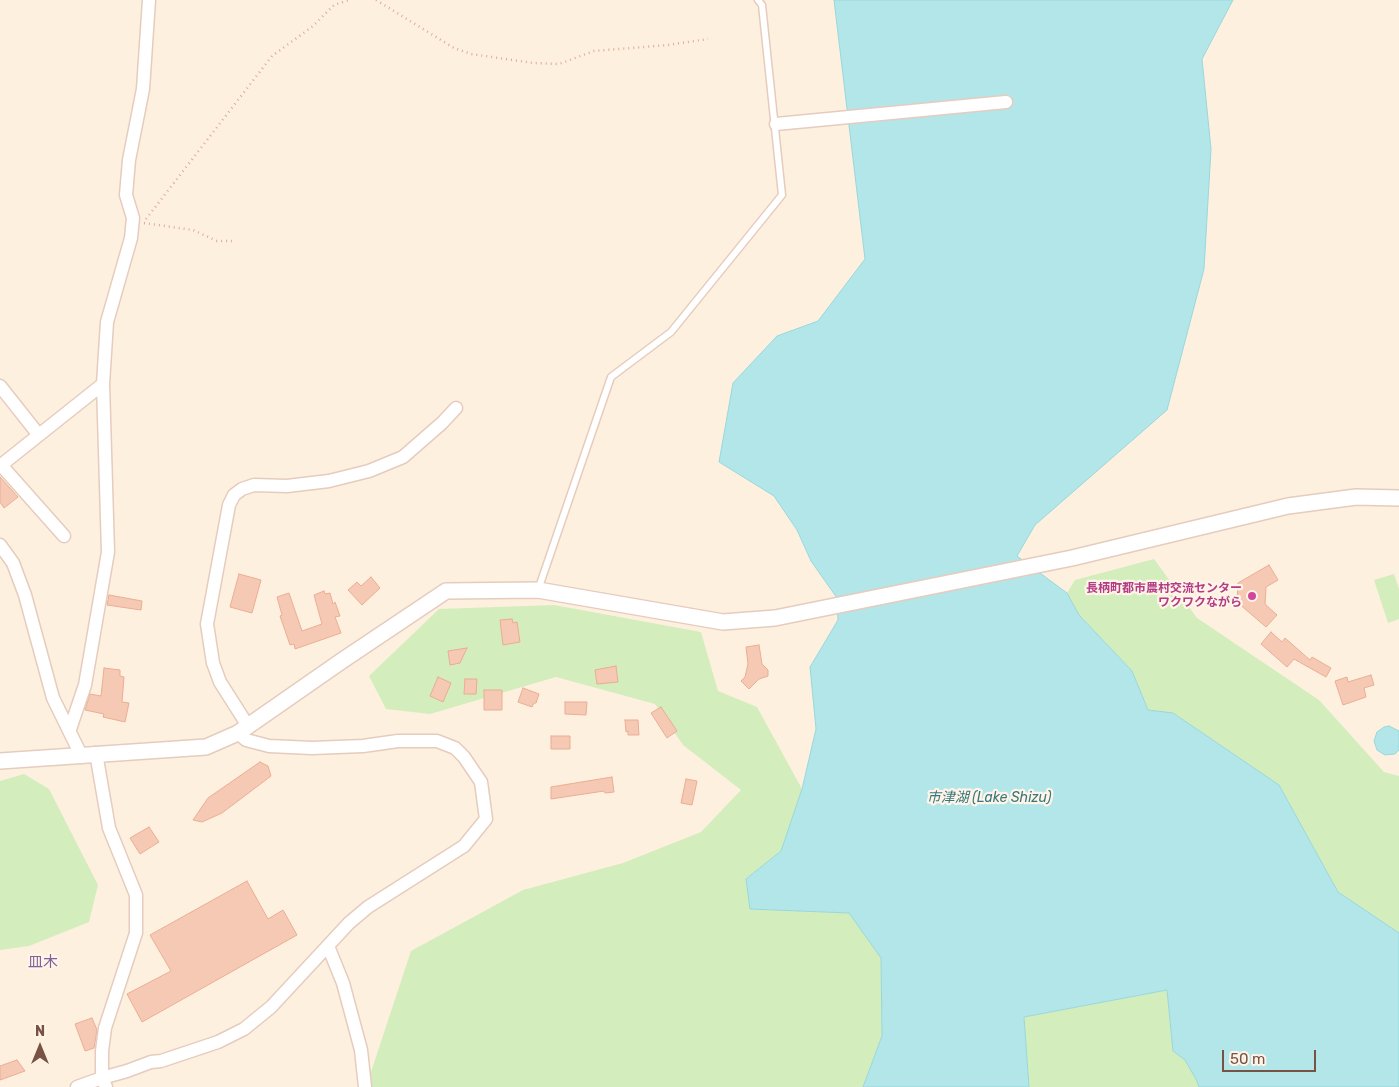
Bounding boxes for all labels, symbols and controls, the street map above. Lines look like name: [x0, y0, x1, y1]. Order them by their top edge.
place label: 長柄町都市農村交流センター ワクワクながら: [1086, 582, 1242, 610]
marker: 長柄町都市農村交流センター ワクワクながら: [1246, 590, 1258, 602]
water label: 市津湖 (Lake Shizu): [927, 790, 1051, 806]
district label: 皿木: [28, 954, 58, 972]
north arrow: [15, 1022, 65, 1072]
text: N: [35, 1023, 45, 1040]
scale bar: [1224, 1040, 1318, 1072]
text: 50 m: [1230, 1050, 1265, 1068]

